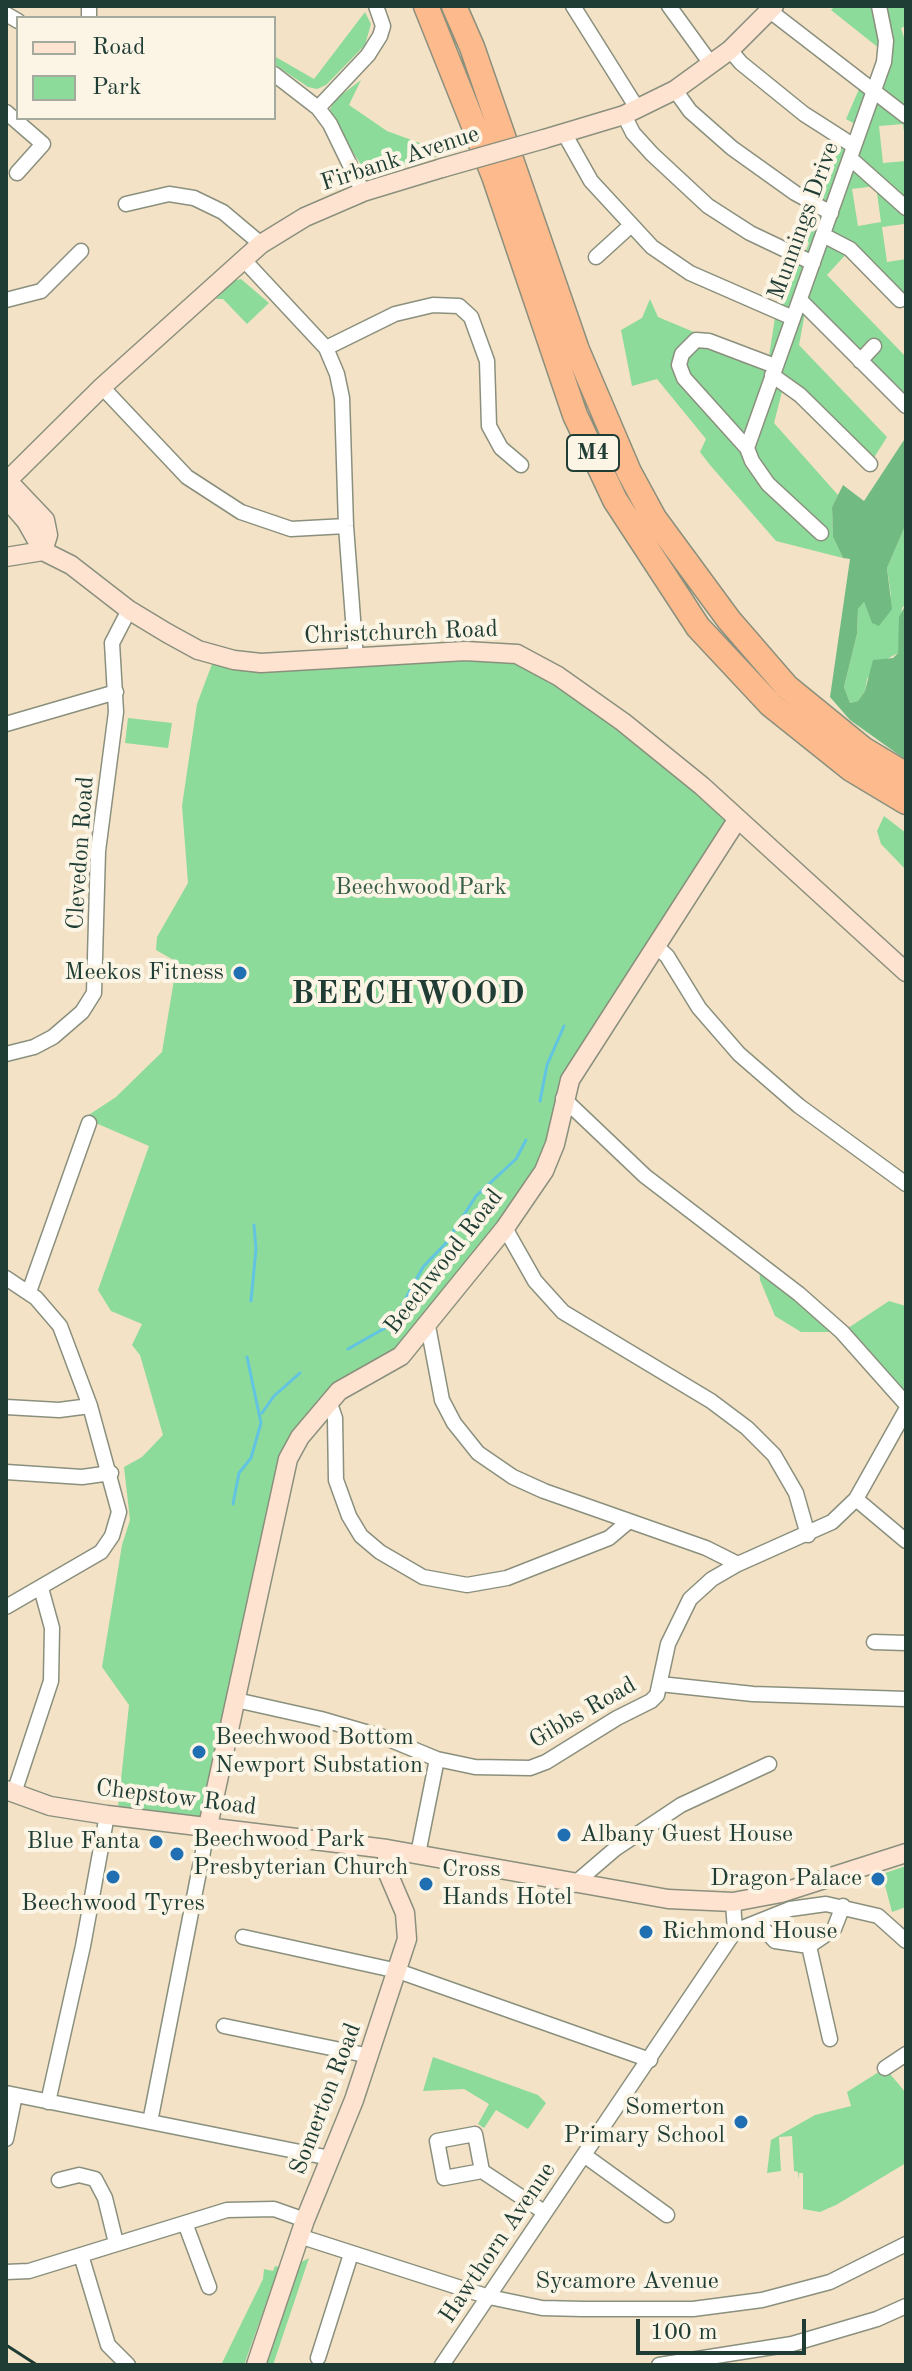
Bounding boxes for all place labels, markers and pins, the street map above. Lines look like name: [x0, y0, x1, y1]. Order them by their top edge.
place label: Meekos Fitness: [64, 959, 224, 987]
marker: Meekos Fitness: [231, 964, 249, 982]
place label: Beechwood Bottom Newport Substation: [215, 1724, 423, 1780]
marker: Beechwood Bottom Newport Substation: [190, 1743, 208, 1761]
place label: Albany Guest House: [580, 1821, 793, 1849]
place label: Beechwood Park Presbyterian Church: [193, 1826, 408, 1882]
marker: Albany Guest House: [555, 1826, 573, 1844]
place label: Blue Fanta: [27, 1828, 140, 1856]
marker: Blue Fanta: [147, 1833, 165, 1851]
marker: Beechwood Park Presbyterian Church: [168, 1845, 186, 1863]
place label: Cross Hands Hotel: [442, 1856, 572, 1912]
place label: Dragon Palace: [710, 1865, 862, 1893]
marker: Beechwood Tyres: [104, 1868, 122, 1886]
marker: Dragon Palace: [869, 1870, 887, 1888]
marker: Cross Hands Hotel: [417, 1875, 435, 1893]
place label: Beechwood Tyres: [21, 1890, 205, 1918]
place label: Richmond House: [662, 1918, 837, 1946]
marker: Richmond House: [637, 1923, 655, 1941]
place label: Somerton Primary School: [563, 2094, 725, 2150]
marker: Somerton Primary School: [732, 2113, 750, 2131]

